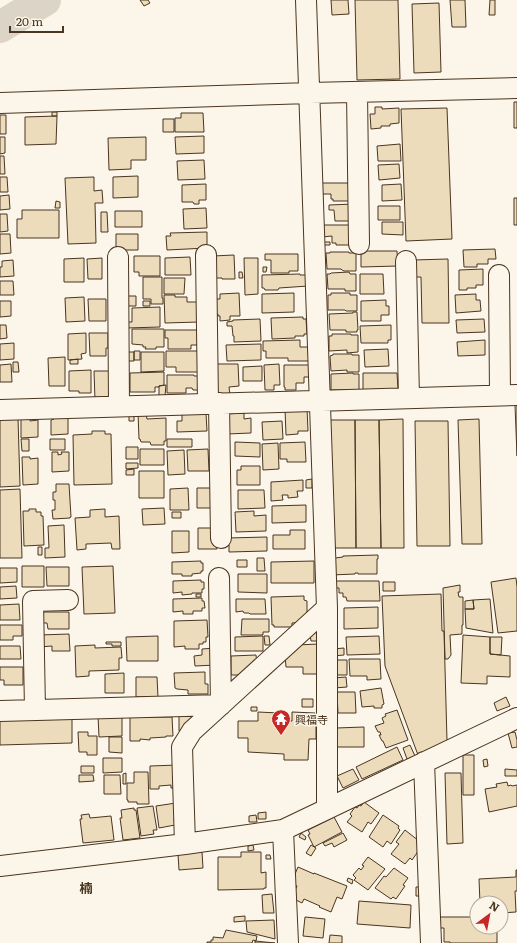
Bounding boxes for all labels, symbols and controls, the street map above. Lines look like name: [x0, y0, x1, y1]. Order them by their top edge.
scale bar: [10, 8, 63, 34]
text: 20 m: [16, 12, 43, 30]
temple icon: 興福寺: [270, 708, 292, 736]
place label: 興福寺: [295, 711, 328, 727]
district label: 楠: [79, 878, 93, 897]
north arrow: [469, 895, 509, 935]
text: N: [487, 896, 503, 915]

